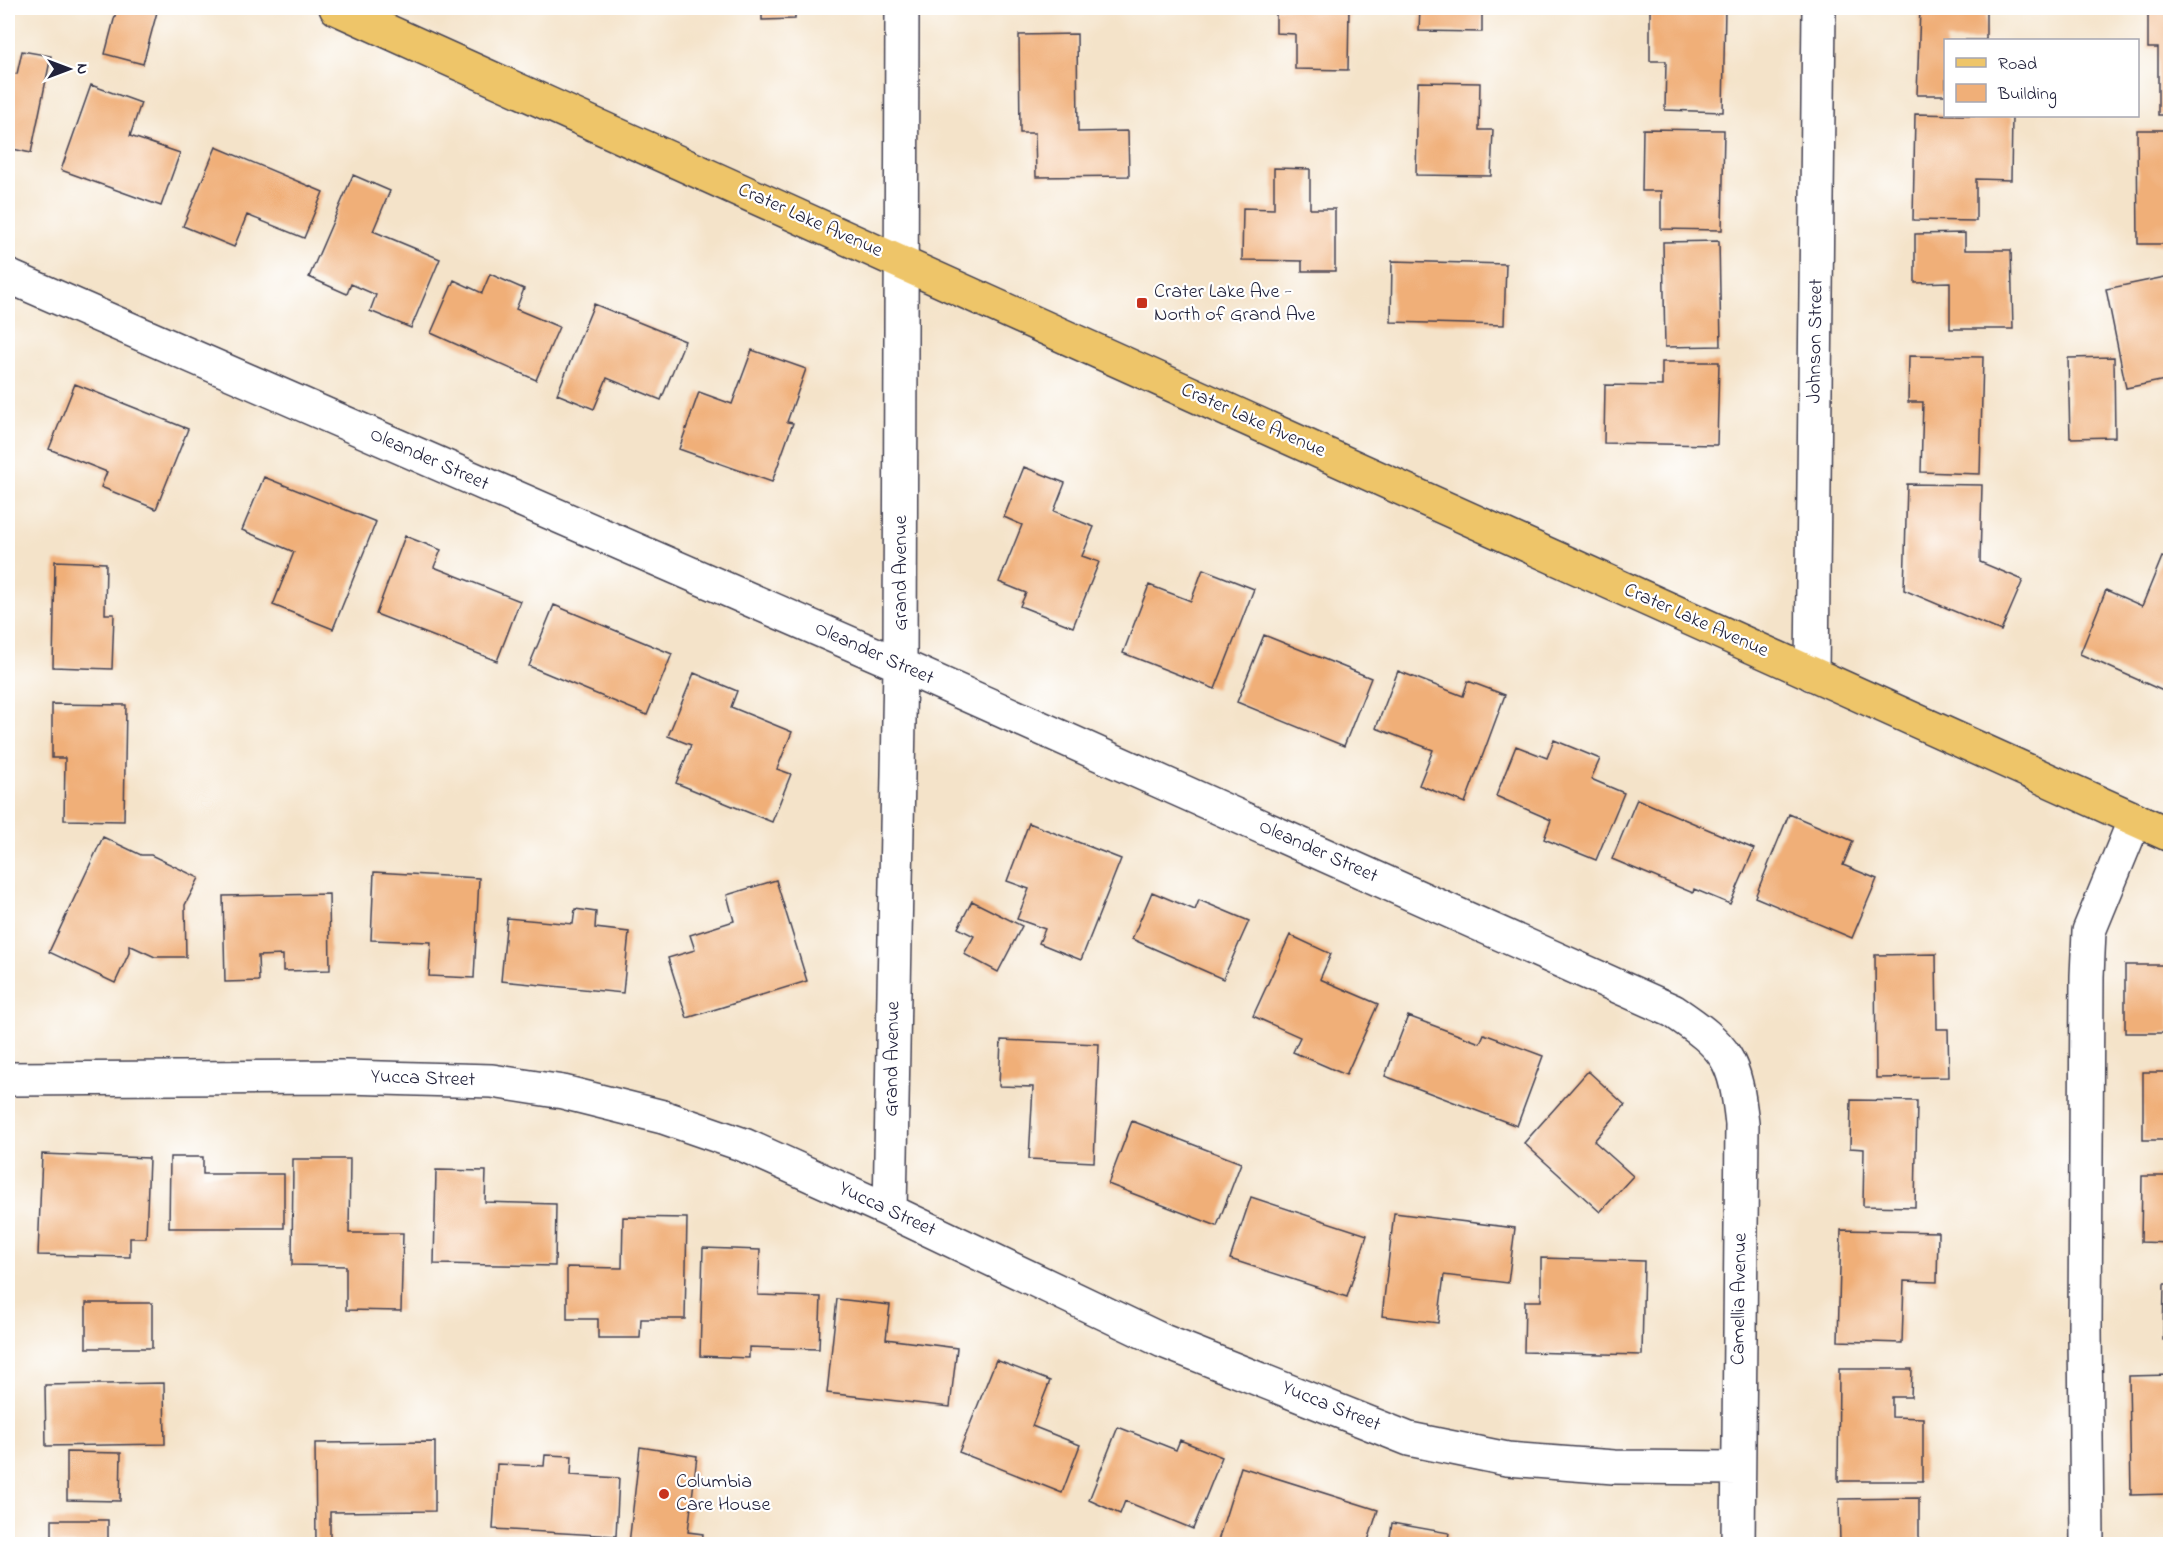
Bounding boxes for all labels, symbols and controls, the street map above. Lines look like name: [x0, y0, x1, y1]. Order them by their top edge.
north arrow: [39, 39, 99, 99]
legend: [1944, 39, 2139, 117]
text: Road: [1998, 52, 2037, 78]
text: N: [70, 64, 94, 75]
text: Building: [1997, 82, 2057, 109]
street label: Crater Lake Avenue: [733, 176, 887, 266]
place label: Crater Lake Ave - North of Grand Ave: [1154, 278, 1315, 330]
street label: Johnson Street: [1800, 278, 1832, 404]
marker: Crater Lake Ave - North of Grand Ave: [1135, 296, 1149, 310]
street label: Crater Lake Avenue: [1176, 376, 1330, 466]
street label: Oleander Street: [365, 421, 494, 499]
street label: Grand Avenue: [887, 515, 916, 631]
street label: Crater Lake Avenue: [1619, 576, 1773, 666]
street label: Oleander Street: [810, 615, 939, 693]
street label: Oleander Street: [1254, 813, 1383, 891]
street label: Grand Avenue: [877, 1001, 909, 1117]
street label: Yucca Street: [370, 1063, 476, 1095]
street label: Yucca Street: [834, 1175, 941, 1245]
street label: Camellia Avenue: [1724, 1233, 1756, 1365]
street label: Yucca Street: [1277, 1374, 1385, 1440]
place label: Columbia Care House: [676, 1468, 771, 1520]
marker: Columbia Care House: [657, 1487, 671, 1501]

